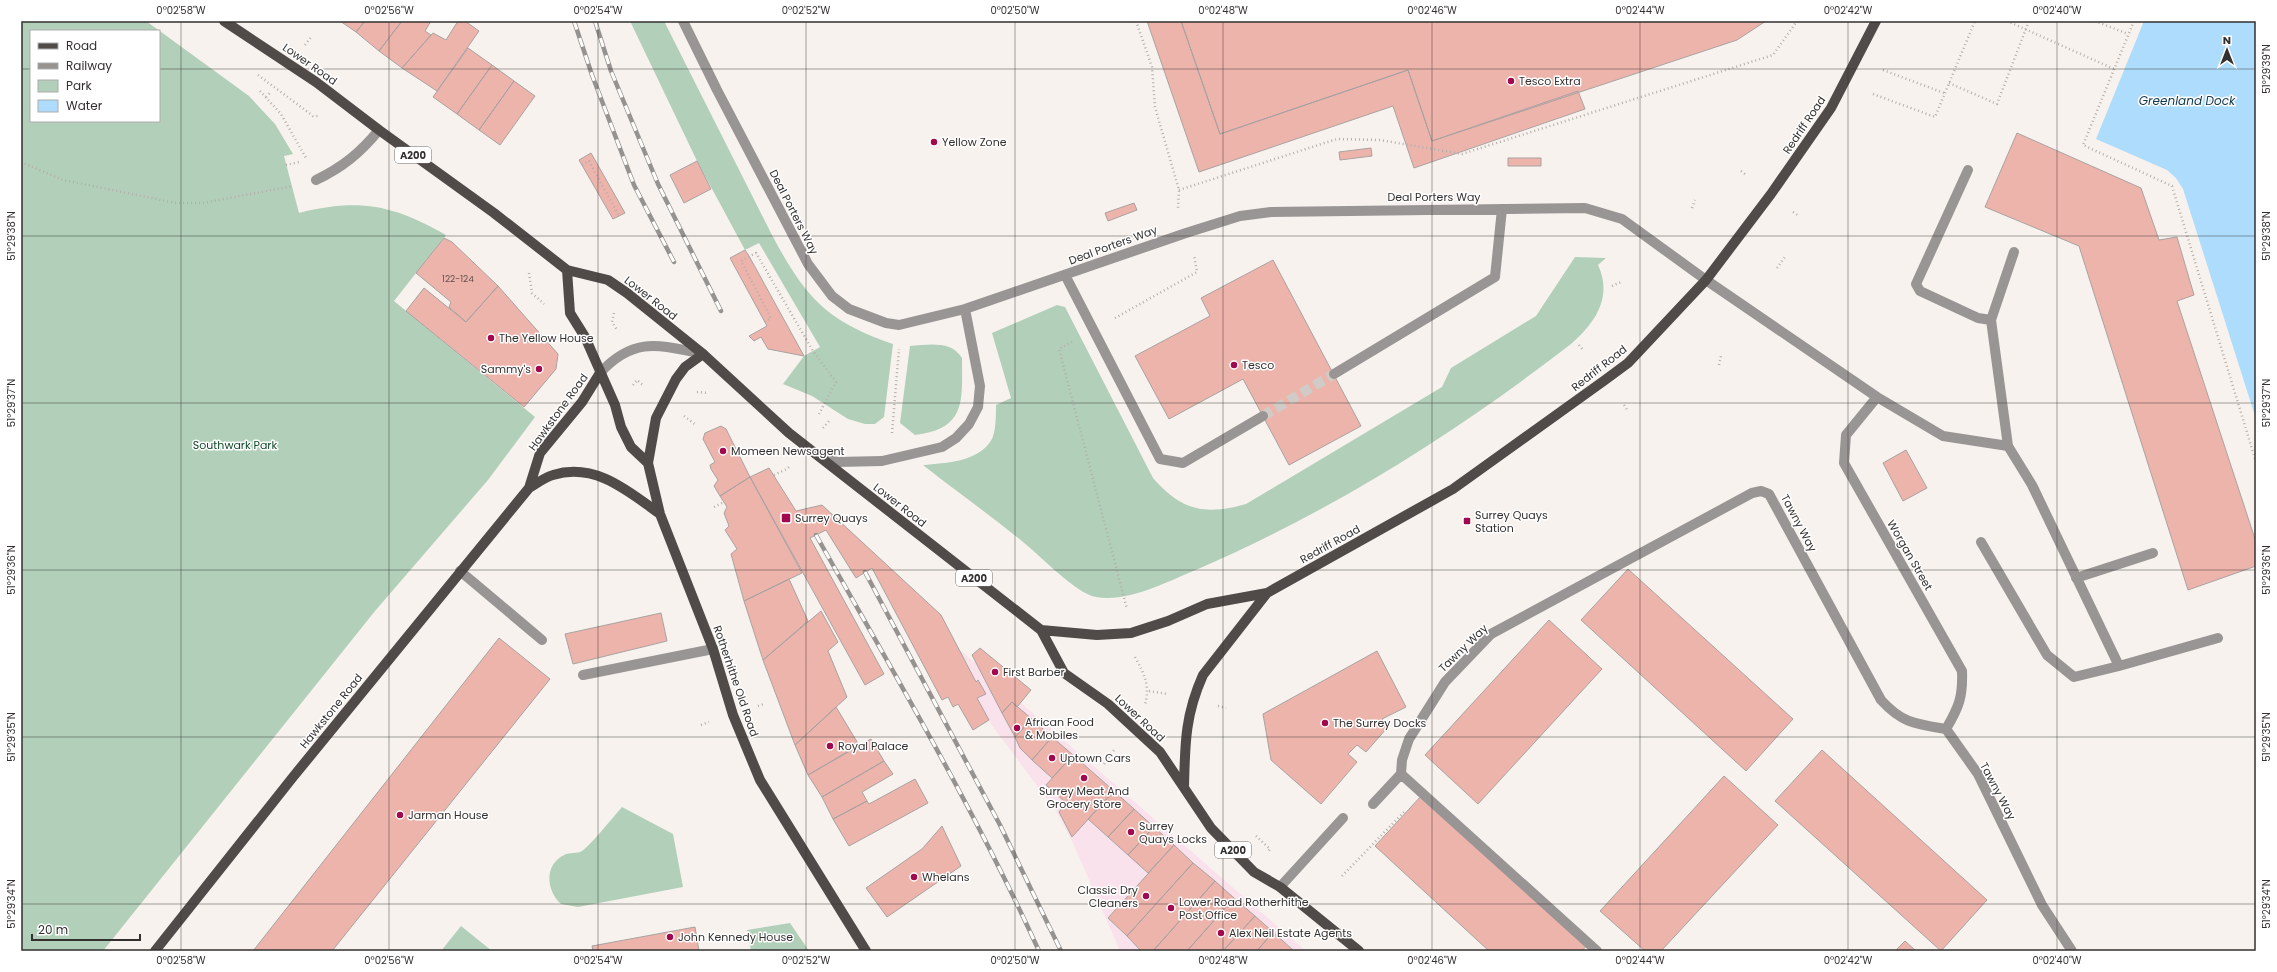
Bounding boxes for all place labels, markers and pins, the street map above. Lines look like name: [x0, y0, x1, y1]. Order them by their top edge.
place label: Tesco Extra: [1519, 73, 1581, 89]
marker: Tesco Extra: [1506, 76, 1516, 86]
place label: Yellow Zone: [942, 134, 1007, 150]
marker: Yellow Zone: [929, 137, 939, 147]
place label: The Yellow House: [499, 330, 594, 346]
marker: The Yellow House: [486, 333, 496, 343]
place label: Tesco: [1242, 357, 1274, 373]
marker: Tesco: [1229, 360, 1239, 370]
place label: Sammy's: [481, 361, 531, 377]
marker: Sammy's: [534, 364, 544, 374]
place label: Momeen Newsagent: [731, 443, 845, 459]
marker: Momeen Newsagent: [718, 446, 728, 456]
place label: Surrey Quays Station: [1475, 507, 1548, 536]
place label: Surrey Quays: [795, 510, 868, 526]
marker: Surrey Quays: [780, 512, 792, 524]
marker: Surrey Quays Station: [1462, 516, 1472, 526]
place label: First Barber: [1003, 664, 1065, 680]
marker: First Barber: [990, 667, 1000, 677]
place label: African Food & Mobiles: [1025, 714, 1094, 743]
place label: The Surrey Docks: [1333, 715, 1427, 731]
marker: The Surrey Docks: [1320, 718, 1330, 728]
marker: African Food & Mobiles: [1012, 723, 1022, 733]
place label: Royal Palace: [838, 738, 909, 754]
marker: Royal Palace: [825, 741, 835, 751]
place label: Uptown Cars: [1060, 750, 1131, 766]
marker: Uptown Cars: [1047, 753, 1057, 763]
marker: Surrey Meat And Grocery Store: [1079, 773, 1089, 783]
place label: Surrey Meat And Grocery Store: [1039, 783, 1129, 812]
place label: Jarman House: [408, 807, 489, 823]
marker: Jarman House: [395, 810, 405, 820]
place label: Surrey Quays Locks: [1139, 818, 1207, 847]
marker: Surrey Quays Locks: [1126, 827, 1136, 837]
place label: Whelans: [922, 869, 970, 885]
marker: Whelans: [909, 872, 919, 882]
place label: Classic Dry Cleaners: [1077, 882, 1139, 911]
marker: Classic Dry Cleaners: [1141, 891, 1151, 901]
place label: Lower Road Rotherhithe Post Office: [1179, 894, 1309, 923]
marker: Lower Road Rotherhithe Post Office: [1166, 903, 1176, 913]
place label: Alex Neil Estate Agents: [1229, 925, 1352, 941]
marker: Alex Neil Estate Agents: [1216, 928, 1226, 938]
place label: John Kennedy House: [678, 929, 793, 945]
marker: John Kennedy House: [665, 932, 675, 942]

